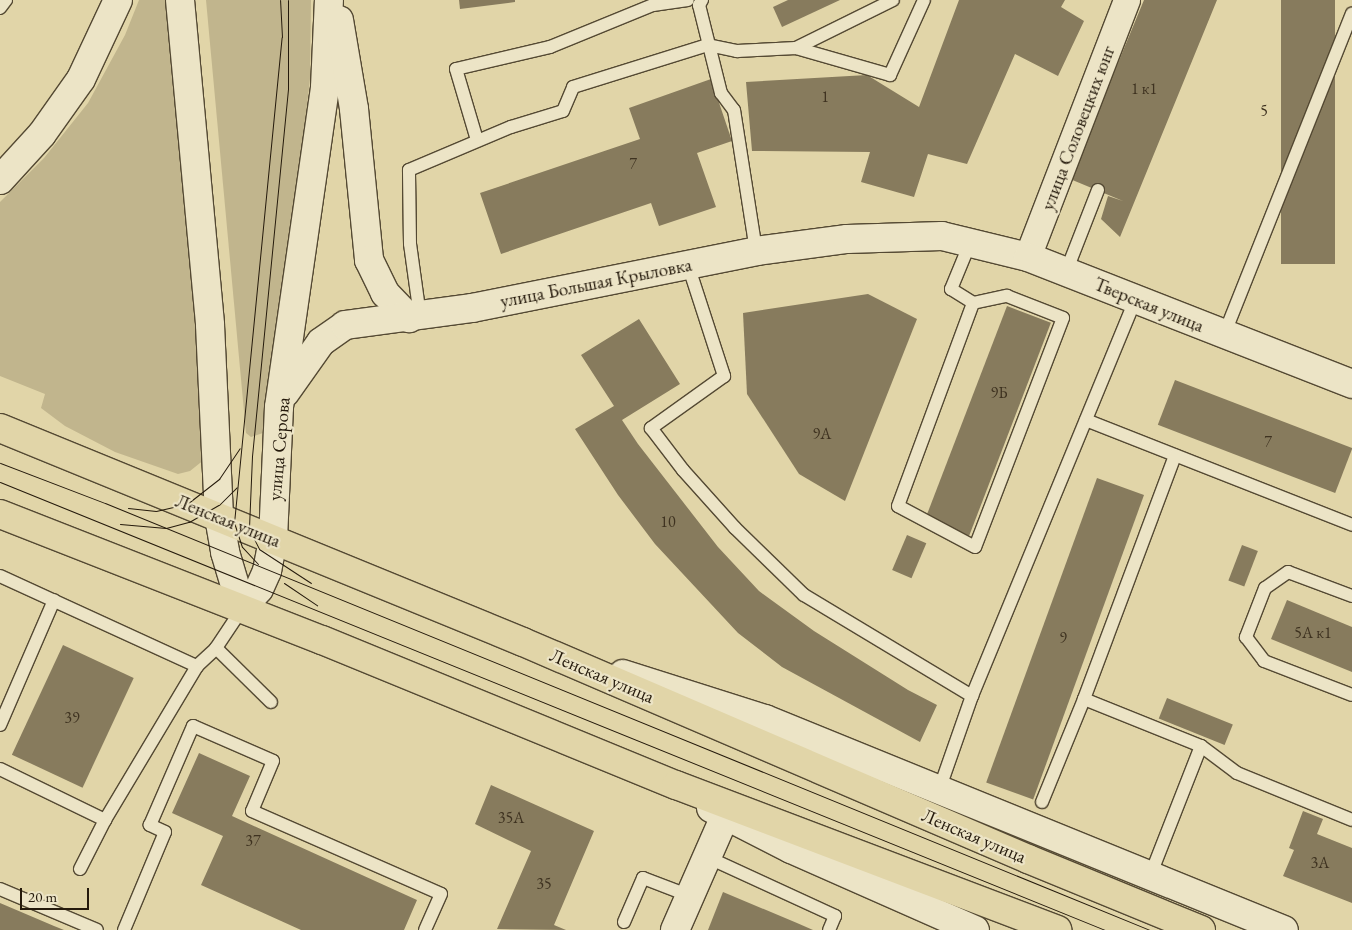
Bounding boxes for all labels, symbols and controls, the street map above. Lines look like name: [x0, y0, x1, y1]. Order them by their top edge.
street label: улица Соловецких юнг: [1036, 42, 1120, 214]
house number: 1 к1: [1131, 79, 1157, 99]
house number: 1: [821, 87, 829, 107]
house number: 5: [1260, 101, 1268, 121]
house number: 7: [629, 154, 637, 174]
street label: улица Большая Крыловка: [498, 253, 694, 313]
street label: Тверская улица: [1091, 273, 1207, 337]
house number: 9Б: [990, 383, 1008, 403]
street label: улица Серова: [263, 396, 295, 502]
house number: 9А: [813, 424, 831, 444]
house number: 7: [1264, 432, 1272, 452]
street label: Ленская улица: [172, 490, 284, 552]
house number: 10: [660, 512, 676, 532]
house number: 5А к1: [1294, 623, 1332, 643]
house number: 9: [1059, 628, 1067, 648]
street label: Ленская улица: [546, 644, 658, 708]
house number: 39: [64, 708, 80, 728]
street label: Ленская улица: [918, 804, 1030, 868]
house number: 35А: [498, 808, 524, 828]
house number: 37: [245, 831, 261, 851]
house number: 3А: [1311, 853, 1329, 873]
house number: 35: [536, 874, 552, 894]
scale bar: [22, 878, 91, 910]
text: 20 m: [28, 887, 57, 906]

